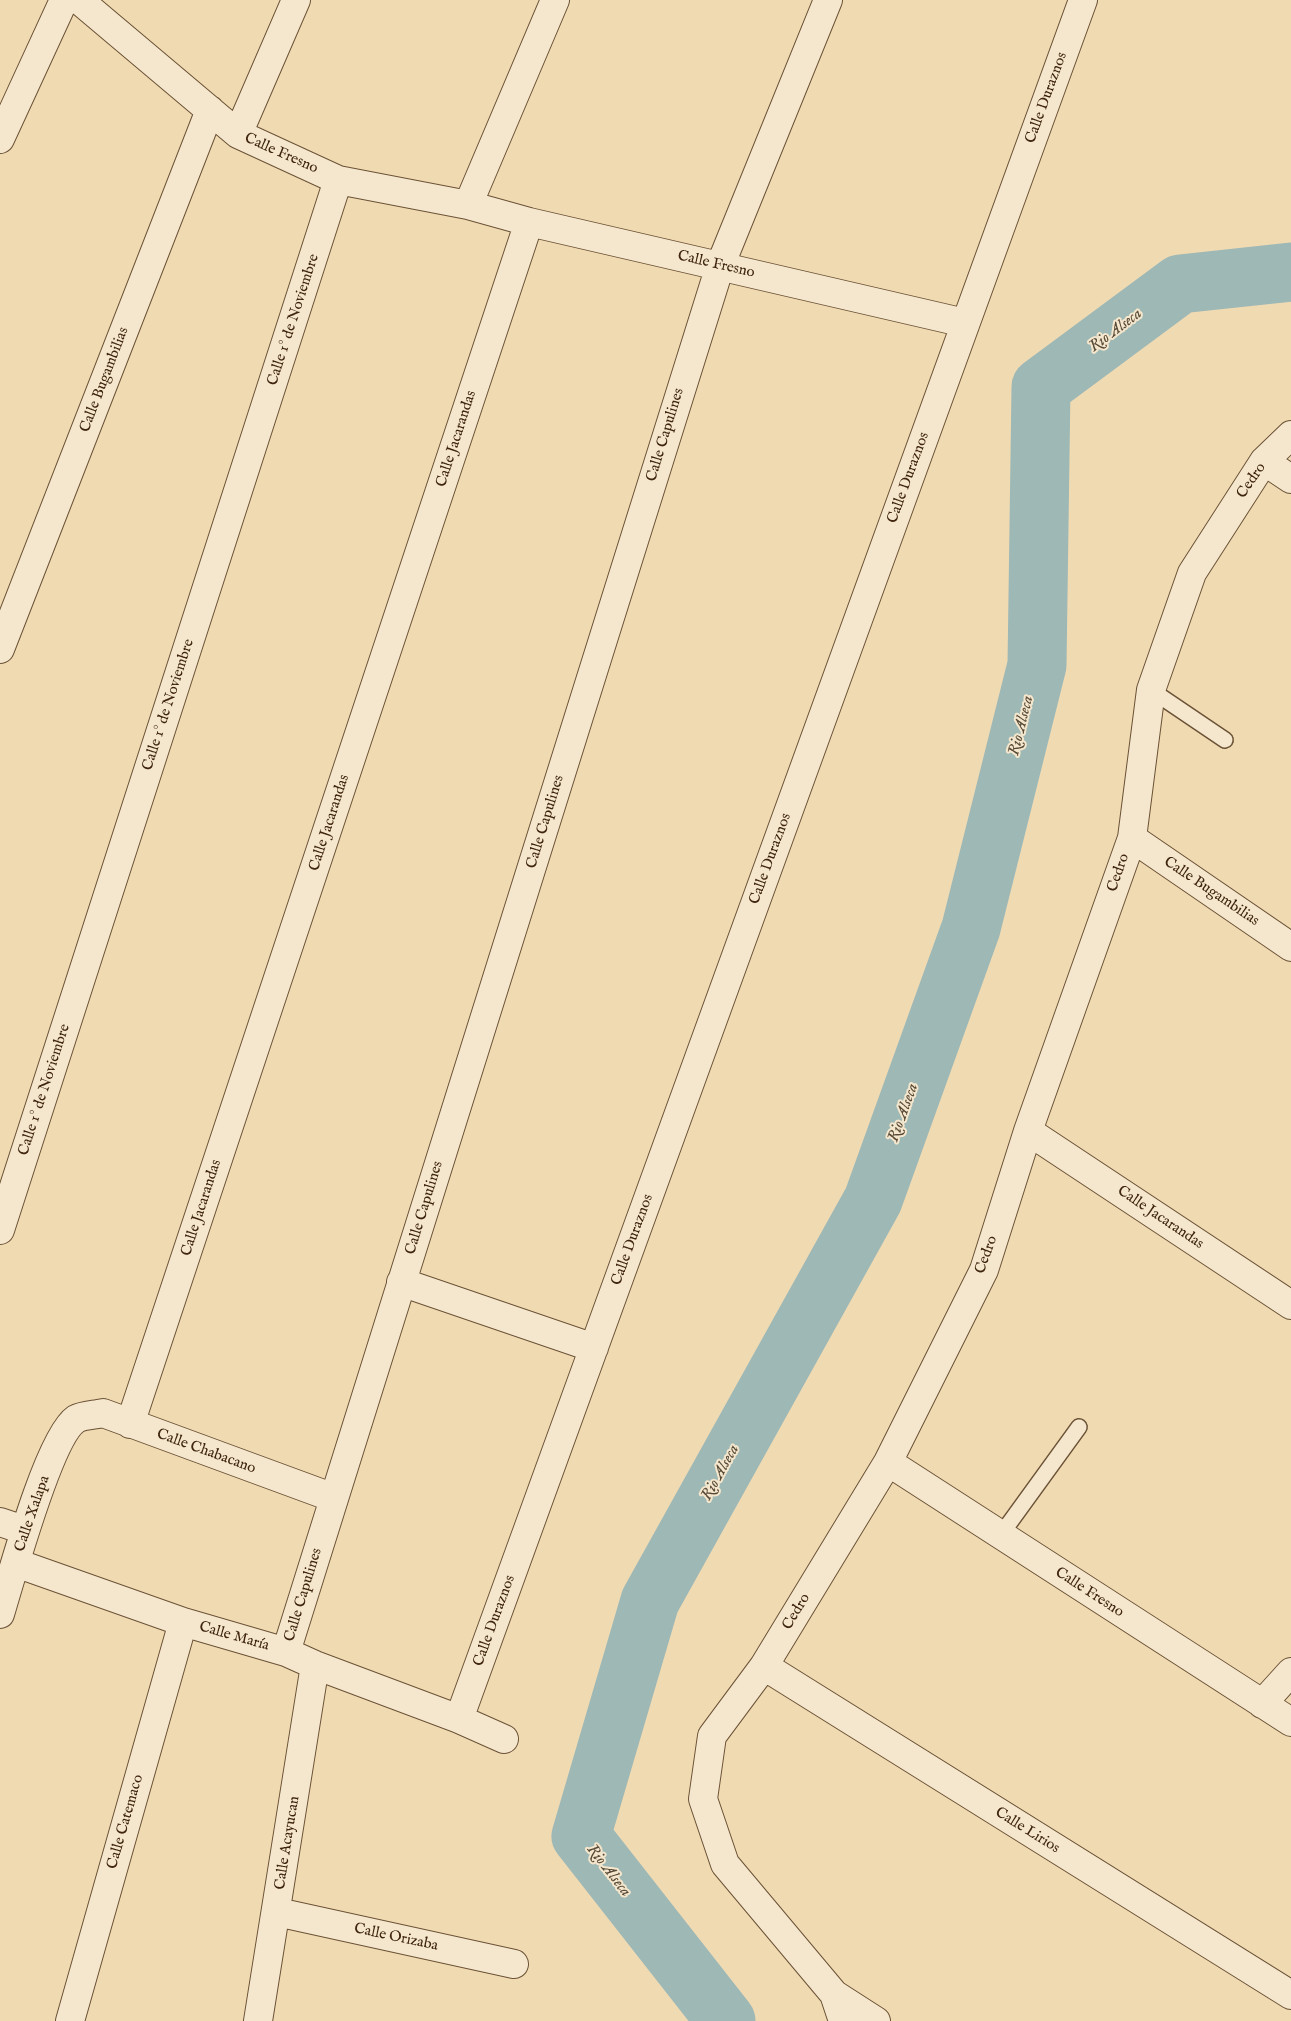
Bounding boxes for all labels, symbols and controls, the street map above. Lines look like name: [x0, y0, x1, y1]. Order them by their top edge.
street label: Calle Duraznos: [1022, 50, 1072, 146]
street label: Calle Fresno: [241, 130, 321, 178]
street label: Calle Fresno: [676, 247, 756, 283]
street label: Calle 1° de Noviembre: [264, 252, 324, 388]
water label: Rio Alseca: [1086, 305, 1146, 357]
street label: Calle Bugambilias: [77, 325, 133, 435]
street label: Calle Capulines: [643, 386, 689, 484]
street label: Calle Jacarandas: [433, 388, 481, 490]
street label: Calle Duraznos: [884, 430, 934, 526]
street label: Cedro: [1234, 460, 1270, 502]
street label: Calle 1° de Noviembre: [139, 637, 199, 773]
water label: Rio Alseca: [1005, 694, 1039, 758]
street label: Calle Jacarandas: [306, 772, 354, 874]
street label: Calle Capulines: [523, 773, 569, 871]
street label: Calle Duraznos: [746, 811, 796, 907]
street label: Cedro: [1104, 852, 1134, 894]
street label: Calle Bugambilias: [1160, 853, 1262, 931]
street label: Calle 1° de Noviembre: [15, 1022, 75, 1158]
water label: Rio Alseca: [885, 1081, 923, 1145]
street label: Calle Jacarandas: [178, 1157, 226, 1259]
street label: Calle Capulines: [402, 1159, 448, 1257]
street label: Calle Jacarandas: [1113, 1182, 1207, 1254]
street label: Calle Duraznos: [608, 1192, 658, 1288]
street label: Cedro: [972, 1234, 1002, 1276]
street label: Calle Chabacano: [154, 1426, 258, 1478]
water label: Rio Alseca: [698, 1442, 744, 1504]
street label: Calle Xalapa: [12, 1474, 54, 1554]
street label: Calle Capulines: [281, 1546, 327, 1644]
street label: Calle Fresno: [1051, 1564, 1127, 1622]
street label: Calle Duraznos: [470, 1573, 520, 1669]
street label: Cedro: [779, 1591, 815, 1633]
street label: Calle María: [197, 1618, 271, 1656]
street label: Calle Catemaco: [104, 1773, 148, 1871]
street label: Calle Acayucan: [272, 1795, 304, 1891]
street label: Calle Lirios: [991, 1804, 1063, 1858]
water label: Rio Alseca: [582, 1841, 634, 1901]
street label: Calle Orizaba: [352, 1920, 440, 1956]

